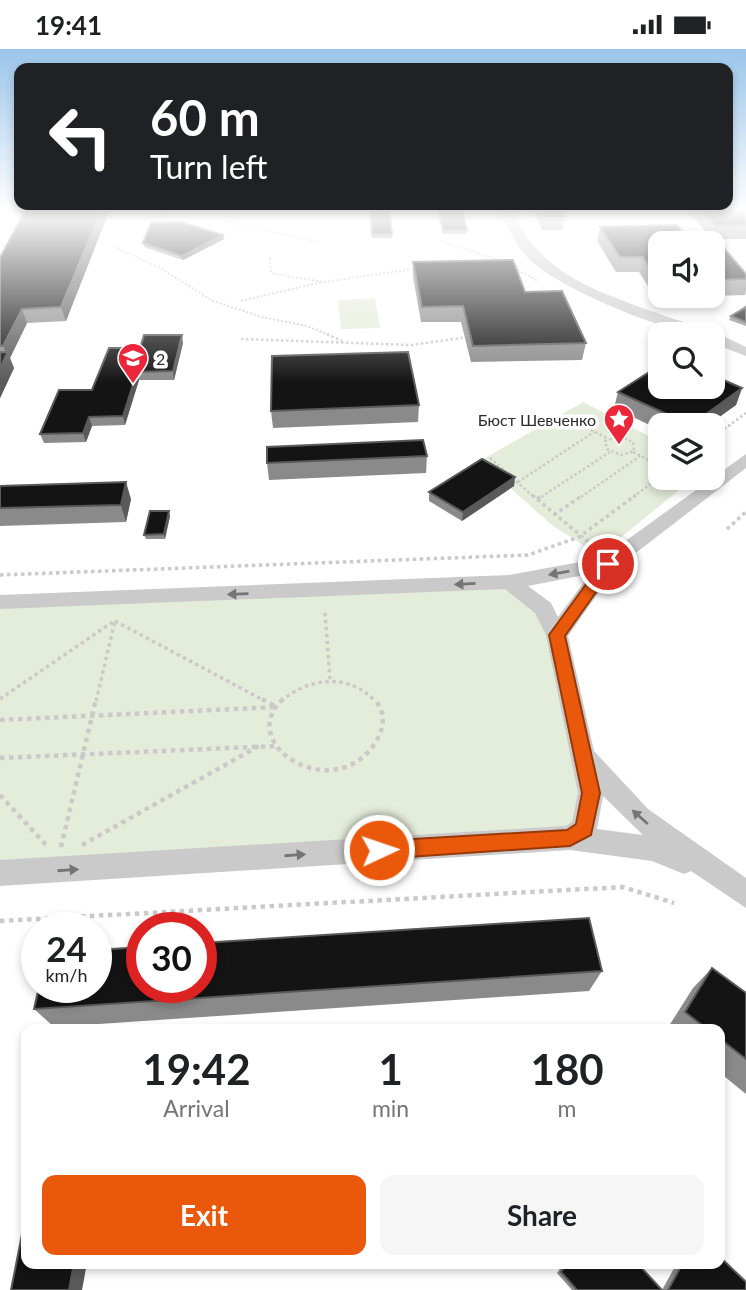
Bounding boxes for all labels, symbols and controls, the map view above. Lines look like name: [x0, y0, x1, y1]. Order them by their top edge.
text: 19:41: [35, 9, 102, 41]
text: 60 m: [150, 88, 260, 146]
icon: left: [35, 91, 126, 182]
text: Turn left: [150, 147, 267, 186]
map controls: [648, 231, 725, 490]
button: sound: [648, 231, 725, 308]
button: search: [648, 322, 725, 399]
school or university icon: 2: [116, 341, 150, 385]
place label: 2: [156, 349, 165, 368]
place icon: Бюст Шевченко: [602, 402, 636, 446]
place label: Бюст Шевченко: [478, 410, 596, 429]
button: layers: [648, 413, 725, 490]
pin: [578, 534, 638, 594]
icon: arrive: [589, 545, 627, 583]
one-way arrow: [547, 568, 569, 579]
one-way arrow: [454, 579, 476, 590]
one-way arrow: [227, 589, 249, 600]
one-way arrow: [632, 809, 649, 825]
position arrow: [342, 813, 416, 887]
one-way arrow: [284, 850, 306, 861]
one-way arrow: [57, 864, 79, 875]
speed limit sign: 30: [126, 912, 217, 1003]
text: 24: [46, 927, 87, 969]
text: km/h: [45, 964, 88, 986]
text: 19:42: [142, 1044, 251, 1094]
text: 1: [378, 1044, 403, 1094]
text: 180: [531, 1044, 604, 1094]
text: Arrival: [163, 1094, 230, 1122]
text: min: [372, 1094, 409, 1122]
text: m: [558, 1094, 577, 1122]
button: Exit: [42, 1175, 366, 1255]
button: Share: [380, 1175, 704, 1255]

